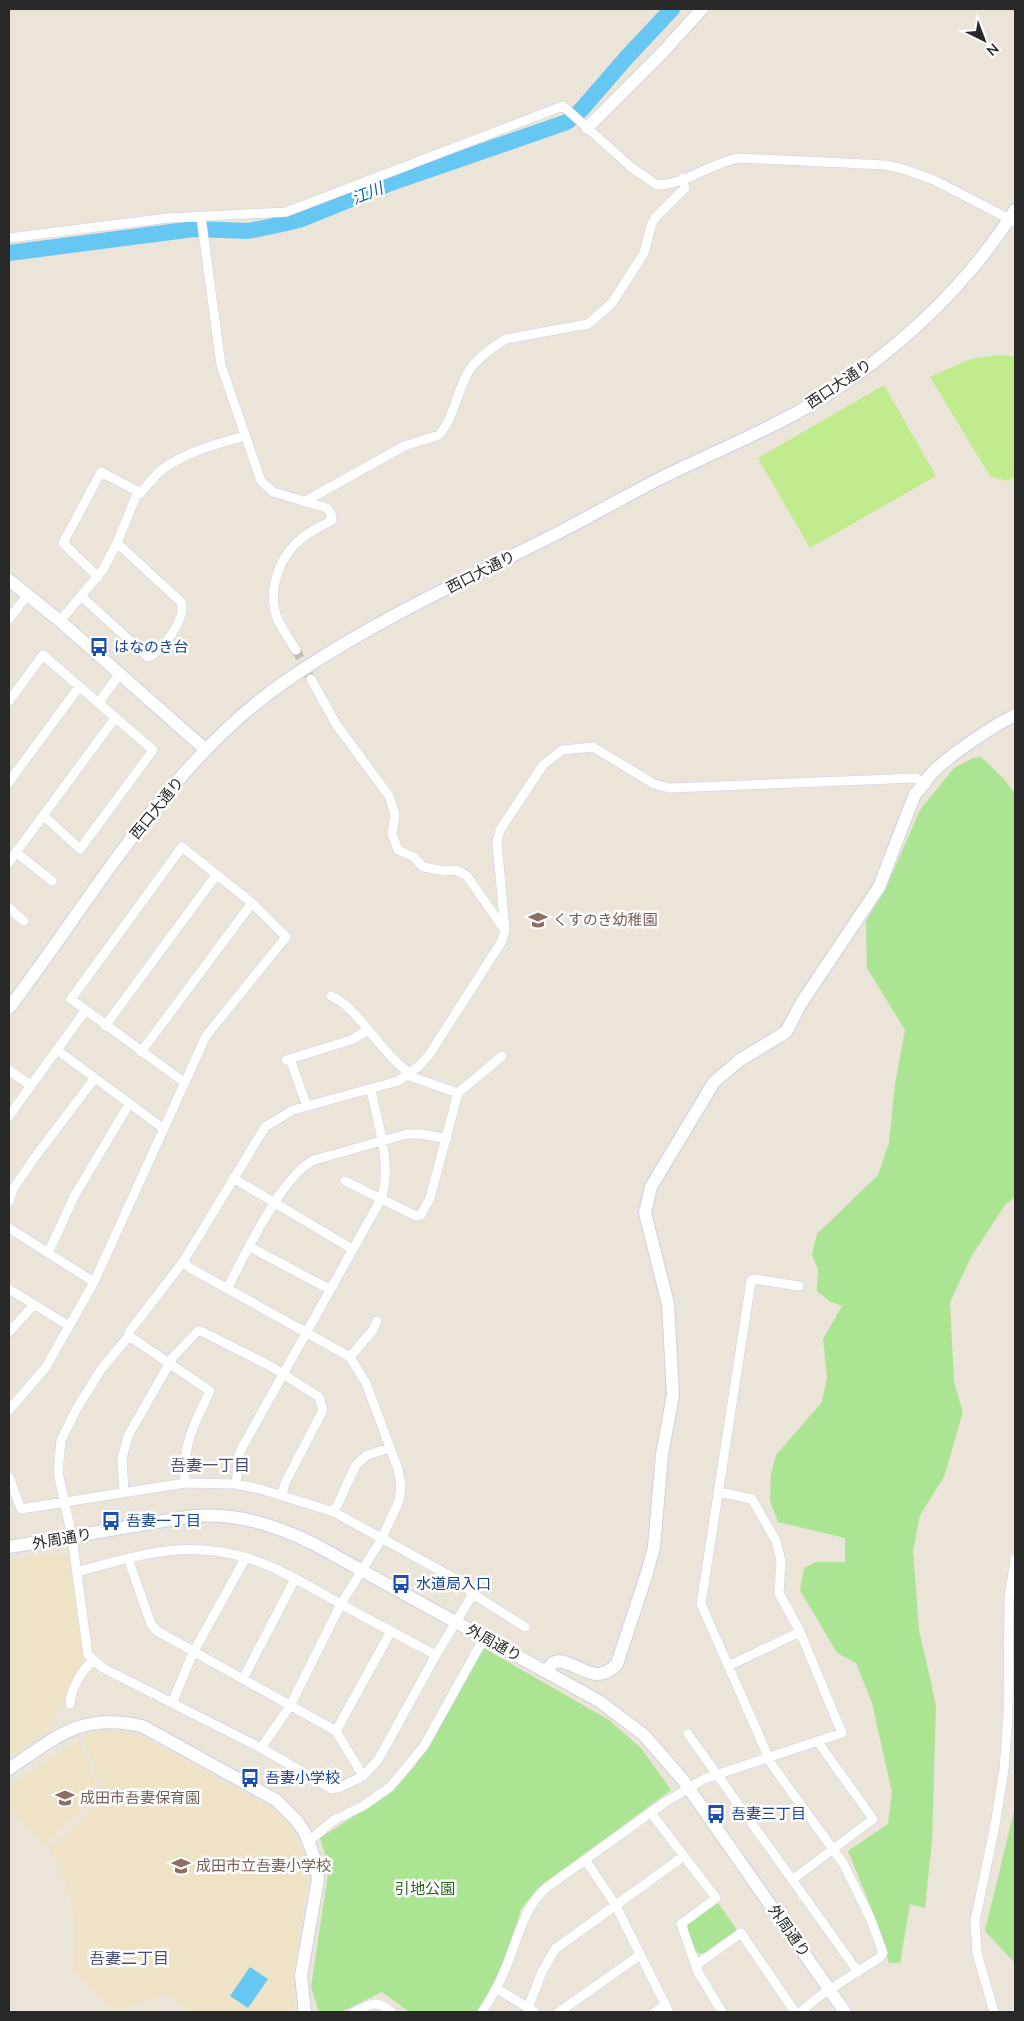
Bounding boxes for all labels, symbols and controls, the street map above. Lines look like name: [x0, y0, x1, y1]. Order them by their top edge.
north arrow: [959, 15, 1009, 65]
text: N: [982, 39, 1003, 60]
water label: 江川: [348, 177, 388, 210]
street label: 西口大通り: [802, 355, 876, 413]
street label: 西口大通り: [443, 546, 519, 598]
bus stop icon: はなのき台: [88, 636, 110, 658]
place label: はなのき台: [114, 637, 189, 657]
street label: 西口大通り: [126, 773, 188, 843]
school or university icon: くすのき幼稚園: [527, 909, 549, 931]
place label: くすのき幼稚園: [553, 910, 658, 930]
district label: 吾妻一丁目: [170, 1455, 250, 1477]
bus stop icon: 吾妻一丁目: [100, 1510, 122, 1532]
place label: 吾妻一丁目: [126, 1511, 201, 1531]
street label: 外周通り: [31, 1524, 93, 1554]
bus stop icon: 水道局入口: [390, 1573, 412, 1595]
place label: 水道局入口: [416, 1574, 491, 1594]
street label: 外周通り: [463, 1620, 525, 1666]
bus stop icon: 吾妻小学校: [239, 1767, 261, 1789]
place label: 吾妻小学校: [265, 1768, 340, 1788]
school or university icon: 成田市吾妻保育園: [54, 1787, 76, 1809]
place label: 成田市吾妻保育園: [80, 1788, 200, 1808]
bus stop icon: 吾妻三丁目: [705, 1803, 727, 1825]
place label: 吾妻三丁目: [731, 1804, 806, 1824]
school or university icon: 成田市立吾妻小学校: [170, 1855, 192, 1877]
place label: 成田市立吾妻小学校: [196, 1856, 331, 1876]
park label: 引地公園: [395, 1879, 455, 1899]
street label: 外周通り: [764, 1901, 814, 1961]
district label: 吾妻二丁目: [89, 1948, 169, 1970]

